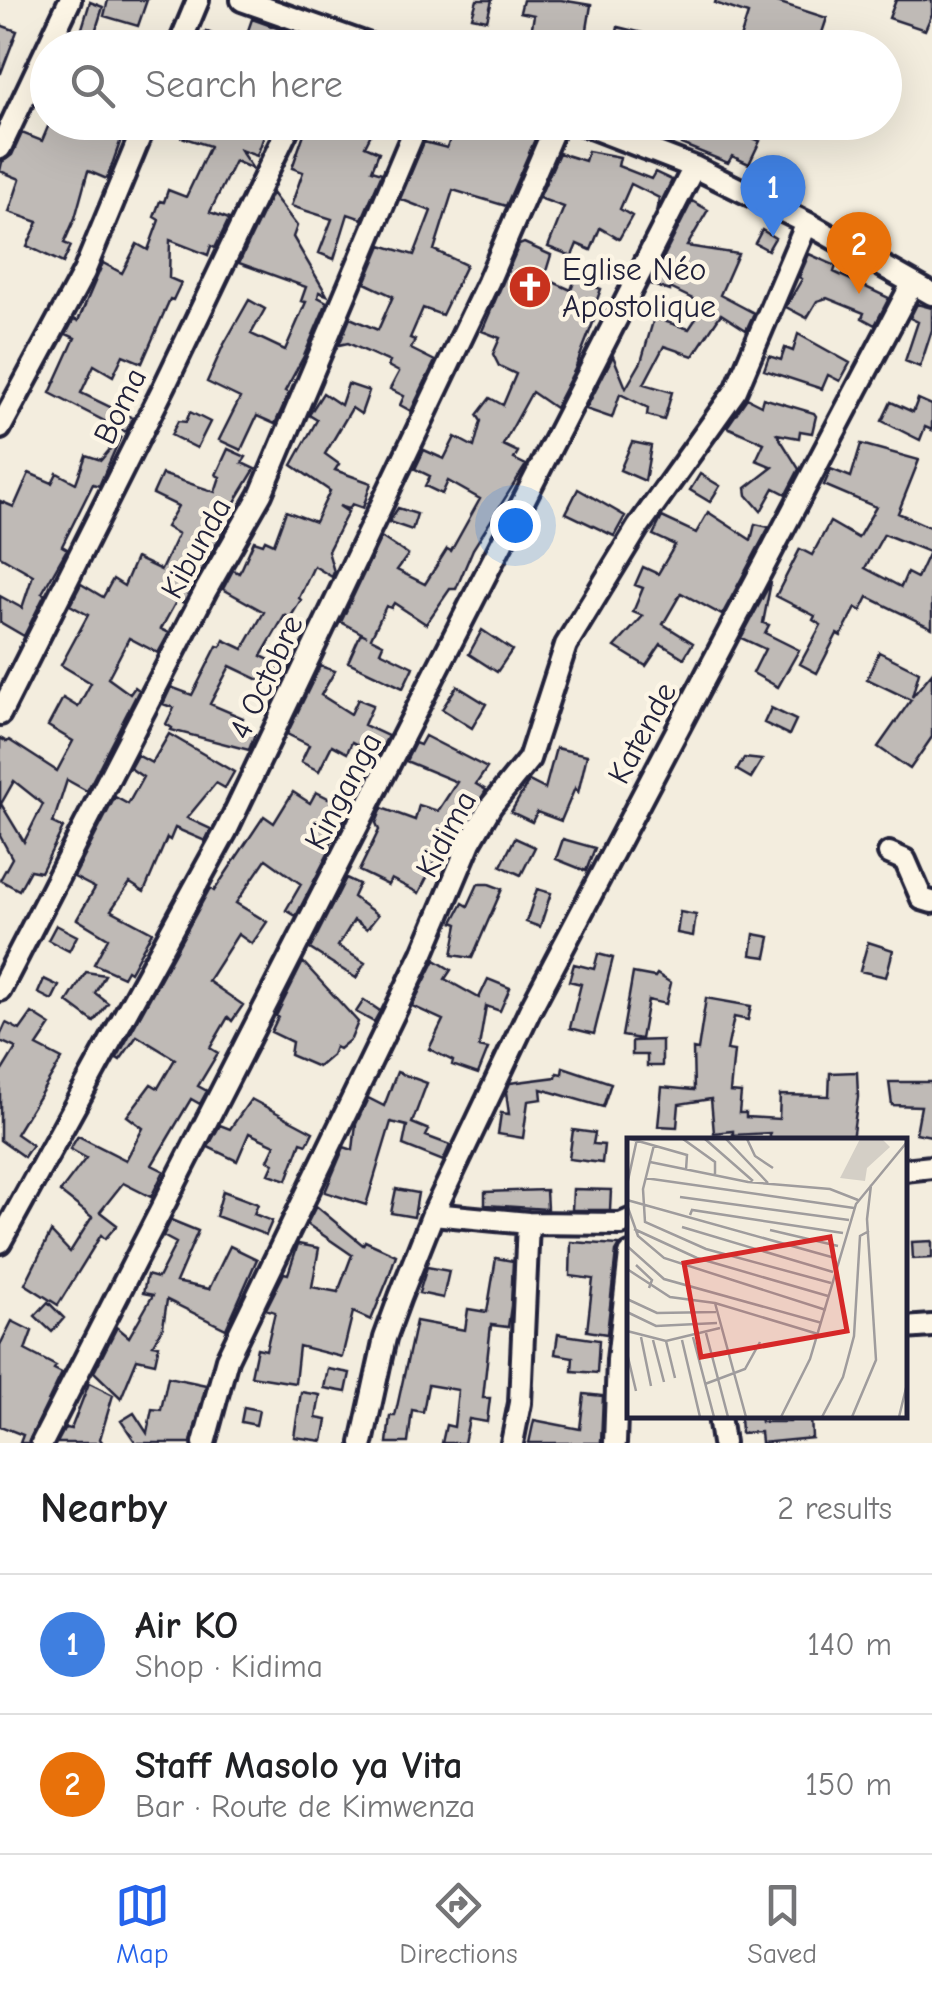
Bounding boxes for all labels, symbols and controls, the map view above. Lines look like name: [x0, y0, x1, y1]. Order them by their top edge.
search box: [30, 30, 902, 140]
icon: search: [65, 58, 120, 113]
text: Search here: [145, 63, 343, 107]
pin: 1: [740, 154, 806, 237]
pin: 2: [826, 212, 892, 294]
place label: Eglise Néo Apostolique: [562, 251, 716, 325]
church icon: Eglise Néo Apostolique: [507, 264, 553, 310]
street label: Boma: [86, 362, 154, 450]
street label: Kibunda: [153, 491, 239, 605]
your location: [490, 500, 541, 551]
street label: 4 Octobre: [221, 609, 311, 745]
street label: Katende: [600, 676, 684, 790]
street label: Kinganga: [297, 726, 389, 856]
street label: Kidima: [408, 785, 484, 883]
inset map: [627, 1138, 907, 1418]
text: Nearby: [40, 1484, 167, 1533]
text: 2 results: [777, 1490, 892, 1527]
text: Air KO: [135, 1604, 238, 1648]
text: 1: [66, 1626, 79, 1663]
text: 140 m: [807, 1626, 892, 1663]
text: Shop · Kidima: [135, 1648, 323, 1685]
text: Staff Masolo ya Vita: [135, 1744, 463, 1788]
text: 2: [65, 1766, 80, 1803]
text: 150 m: [805, 1766, 892, 1803]
text: Bar · Route de Kimwenza: [135, 1788, 475, 1825]
tab: Map: [115, 1878, 170, 1970]
tab: Directions: [399, 1878, 518, 1970]
tab: Saved: [747, 1878, 817, 1970]

